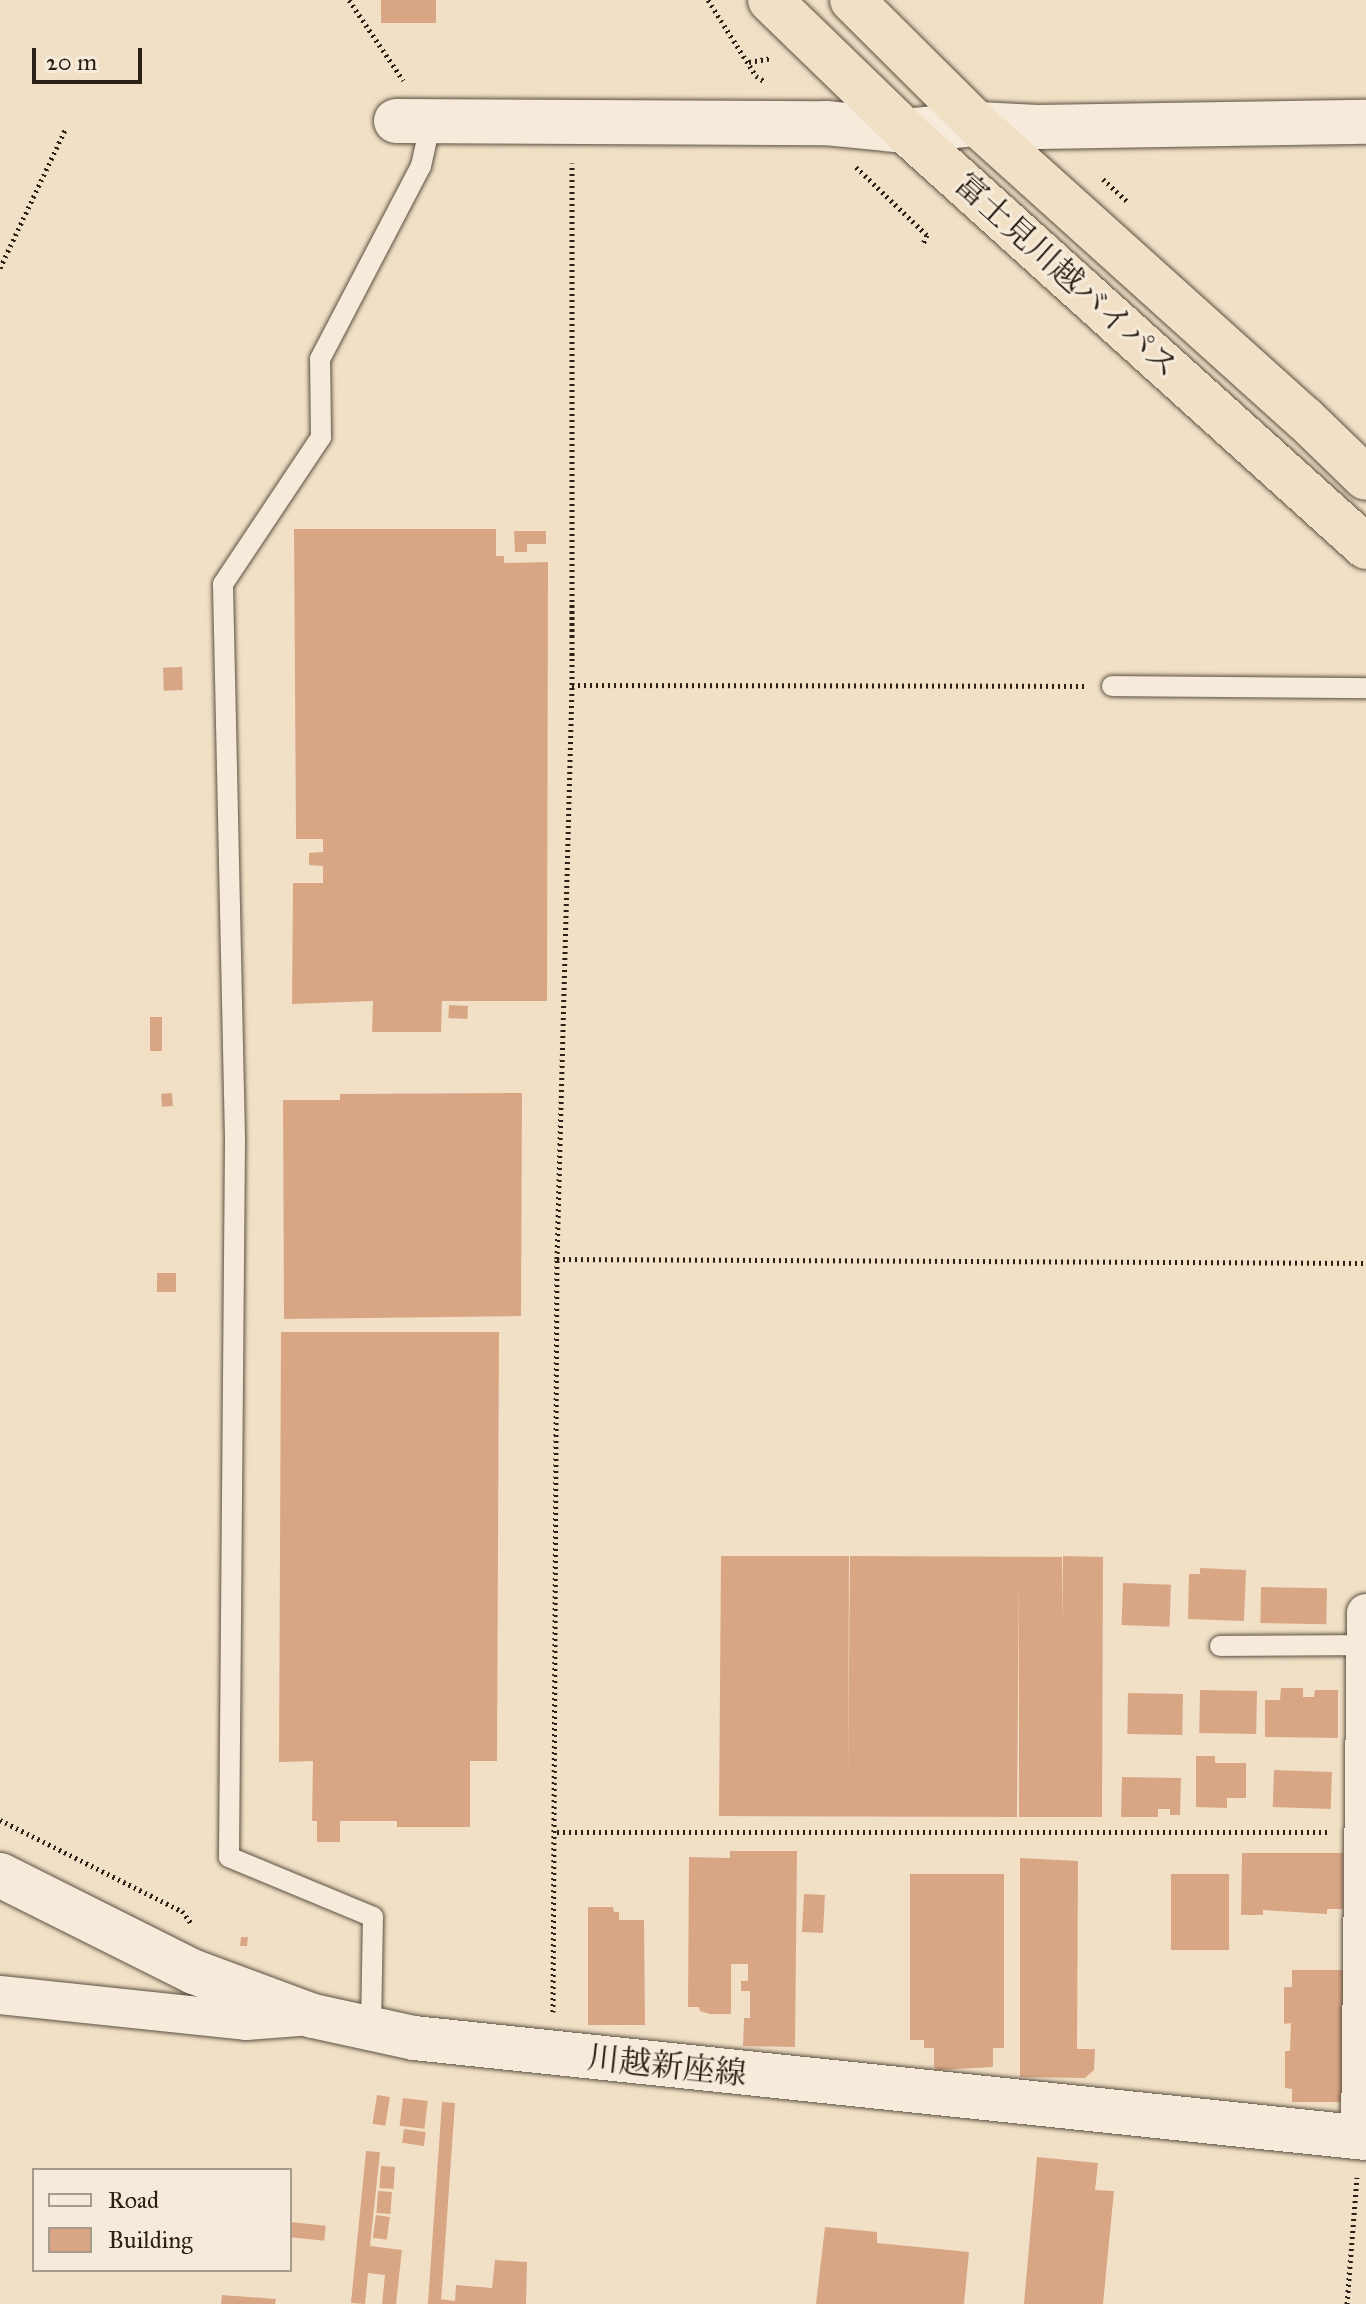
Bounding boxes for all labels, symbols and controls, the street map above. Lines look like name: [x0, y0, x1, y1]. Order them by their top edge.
scale bar: [36, 32, 146, 82]
text: 20 m: [46, 47, 97, 77]
street label: 富士見川越バイパス: [946, 165, 1186, 387]
street label: 川越新座線: [585, 2040, 749, 2094]
legend: [32, 2168, 292, 2272]
text: Road: [108, 2185, 159, 2215]
text: Building: [108, 2225, 193, 2255]

